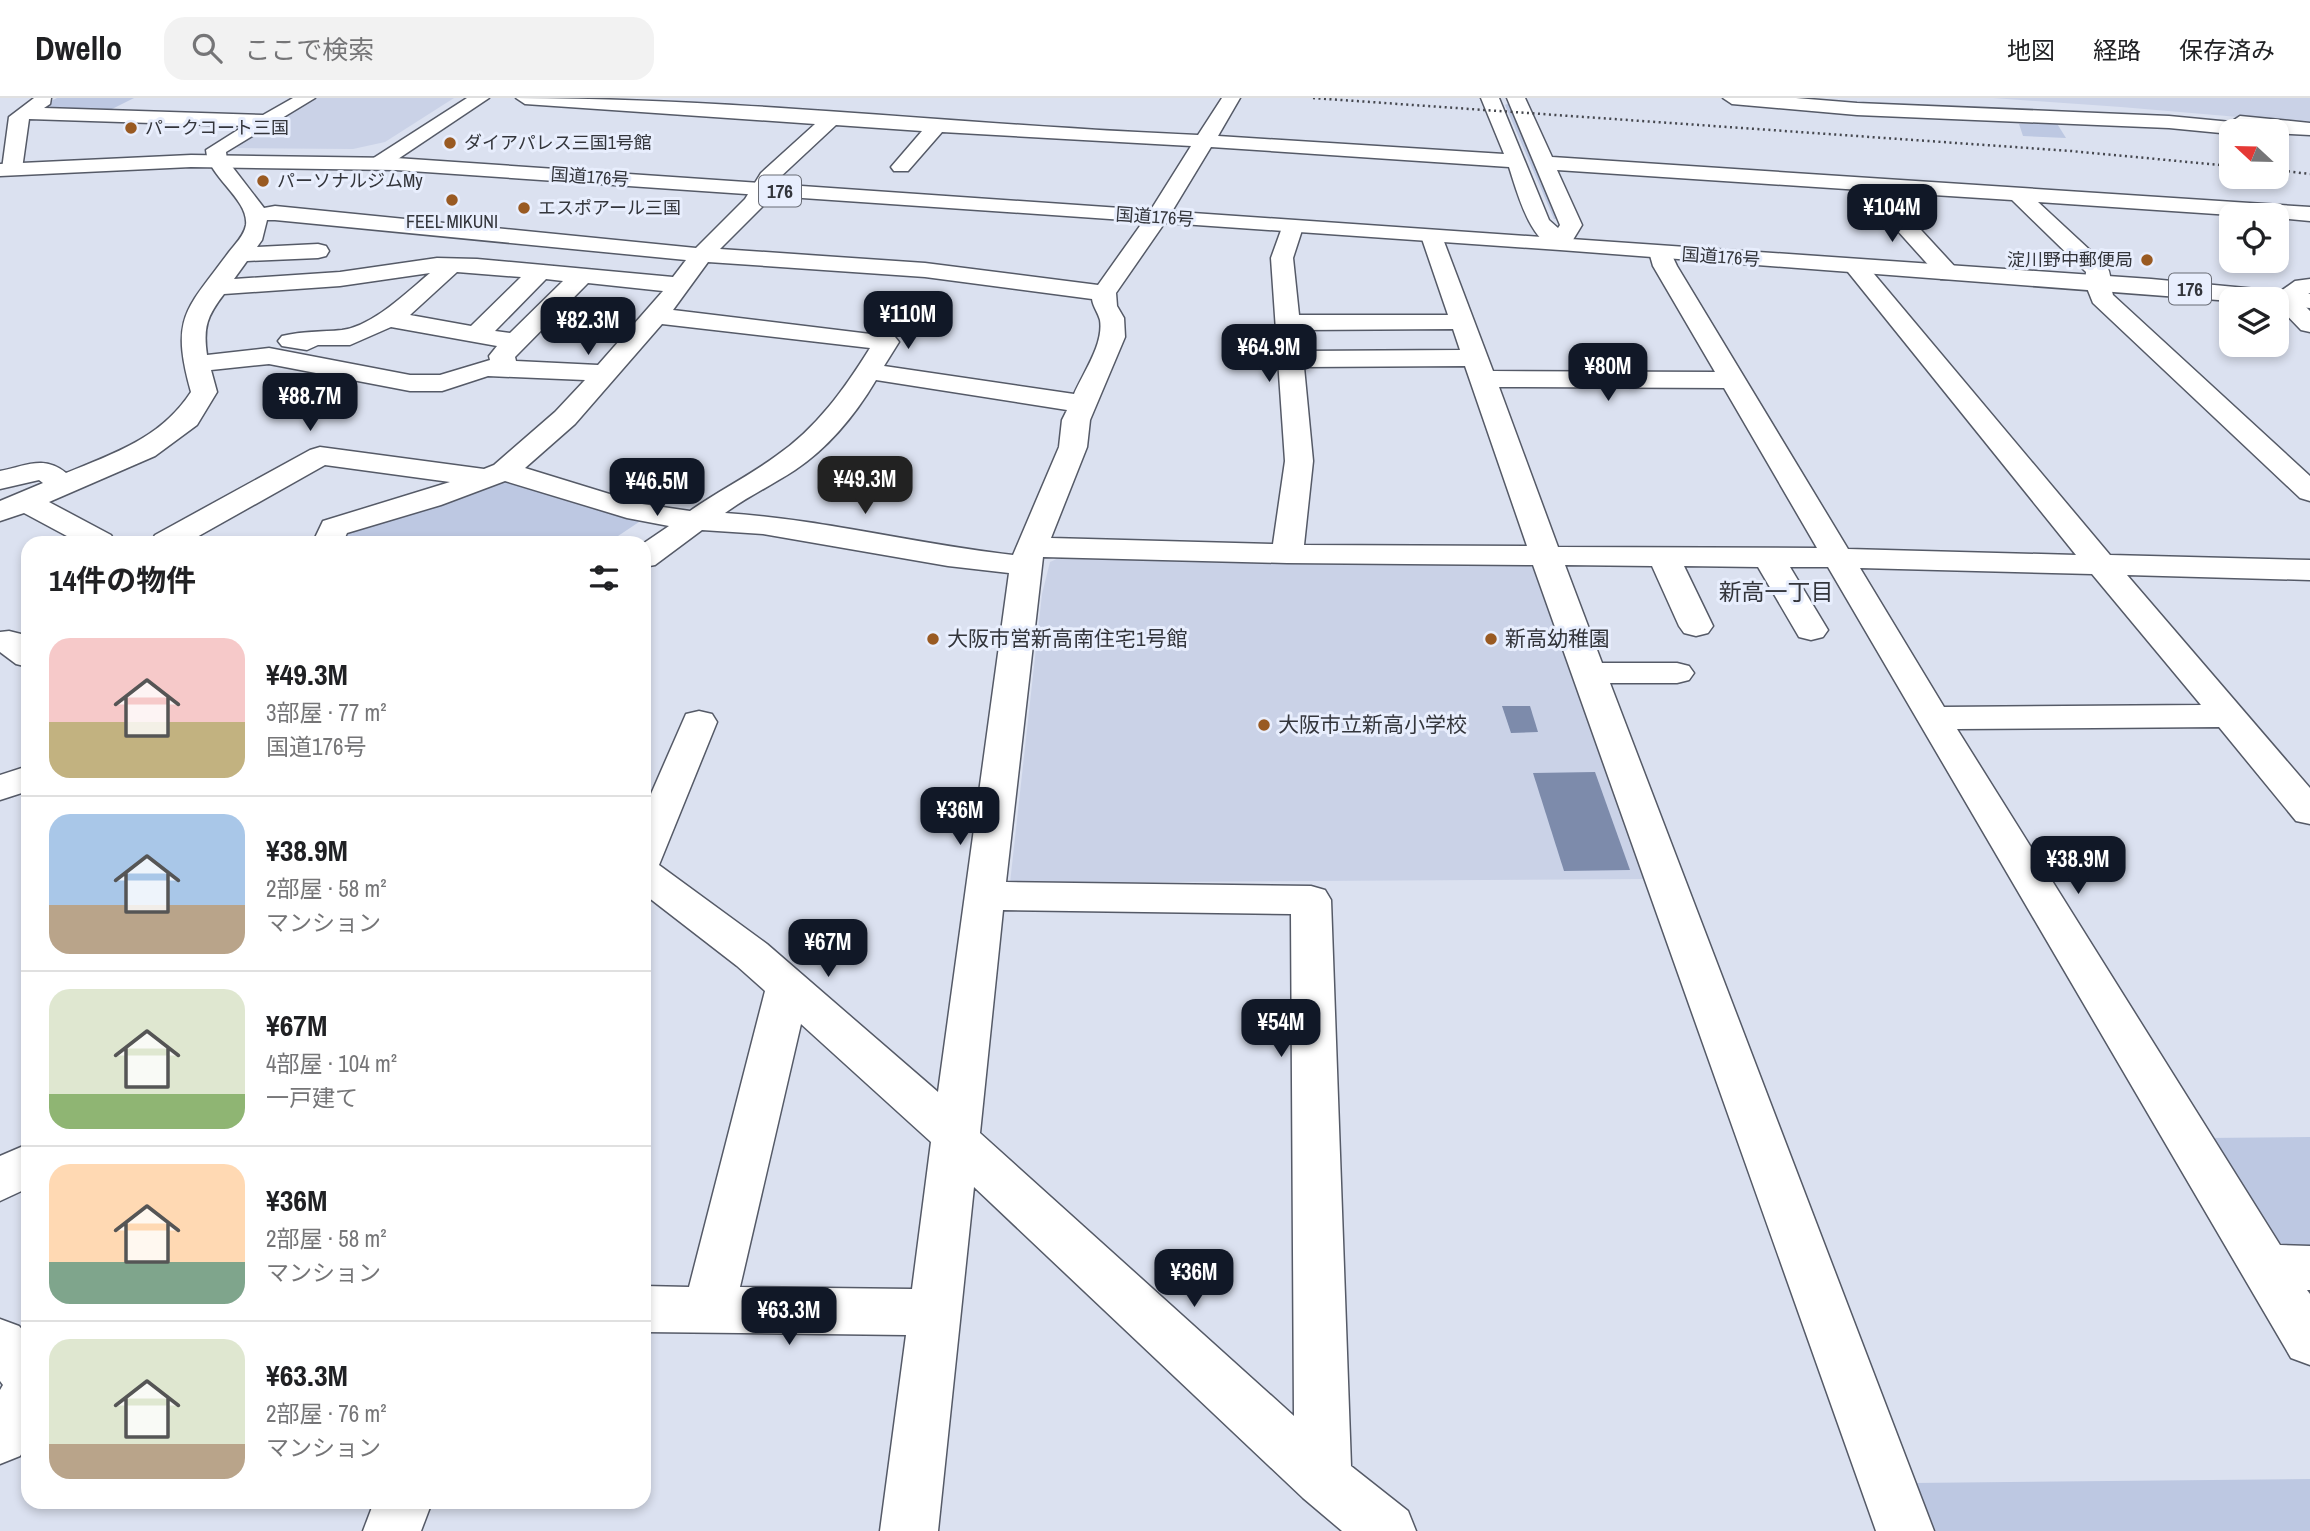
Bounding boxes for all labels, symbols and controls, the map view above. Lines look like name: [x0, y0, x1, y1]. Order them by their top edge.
search box: [164, 17, 654, 80]
text: Dwello: [35, 26, 122, 70]
icon: search: [188, 29, 226, 67]
text: ここで検索: [244, 32, 374, 67]
text: 地図: [2007, 34, 2055, 66]
text: 経路: [2093, 34, 2141, 66]
text: 保存済み: [2179, 34, 2275, 66]
place label: パークコート三国: [145, 115, 289, 140]
north arrow: [2219, 119, 2289, 189]
map controls: [2219, 119, 2289, 357]
marker: パークコート三国: [123, 120, 139, 136]
place label: ダイアパレス三国1号館: [464, 130, 652, 155]
marker: ダイアパレス三国1号館: [442, 135, 458, 151]
street label: 国道176号: [550, 161, 630, 192]
place label: パーソナルジムMy: [277, 168, 423, 193]
marker: パーソナルジムMy: [255, 173, 271, 189]
road number: 176: [759, 176, 801, 206]
pin: ¥104M: [1843, 184, 1941, 244]
text: ¥104M: [1863, 191, 1921, 222]
marker: FEEL MIKUNI: [444, 192, 460, 208]
place label: エスポアール三国: [538, 195, 681, 220]
marker: エスポアール三国: [516, 200, 532, 216]
street label: 国道176号: [1115, 201, 1195, 232]
button: locate: [2219, 203, 2289, 273]
place label: FEEL MIKUNI: [406, 209, 498, 234]
street label: 国道176号: [1681, 241, 1761, 272]
place label: 淀川野中郵便局: [2007, 247, 2133, 272]
marker: 淀川野中郵便局: [2139, 252, 2155, 268]
road number: 176: [2169, 274, 2211, 304]
button: layers: [2219, 287, 2289, 357]
pin: ¥110M: [859, 292, 957, 351]
pin: ¥82.3M: [531, 298, 645, 357]
text: ¥110M: [880, 298, 936, 329]
text: ¥82.3M: [557, 304, 619, 335]
pin: ¥64.9M: [1212, 324, 1326, 384]
text: ¥64.9M: [1238, 331, 1300, 362]
pin: ¥80M: [1567, 344, 1649, 403]
text: ¥80M: [1584, 350, 1632, 381]
pin: ¥88.7M: [253, 374, 367, 433]
text: ¥88.7M: [279, 380, 341, 411]
pin: ¥49.3M: [808, 456, 922, 516]
pin: ¥46.5M: [600, 458, 714, 518]
text: ¥49.3M: [834, 463, 896, 494]
text: ¥46.5M: [626, 465, 688, 496]
icon: filters: [585, 559, 623, 597]
text: 14件の物件: [49, 560, 196, 600]
district label: 新高一丁目: [1719, 576, 1834, 607]
place label: 大阪市営新高南住宅1号館: [947, 624, 1188, 653]
place label: 新高幼稚園: [1505, 624, 1610, 653]
marker: 大阪市営新高南住宅1号館: [925, 631, 941, 647]
marker: 新高幼稚園: [1483, 631, 1499, 647]
text: ¥49.3M: [266, 654, 348, 694]
icon: home: [105, 666, 189, 750]
text: 3部屋 · 77 m²: [266, 697, 386, 728]
place label: 大阪市立新高小学校: [1278, 710, 1467, 739]
marker: 大阪市立新高小学校: [1256, 717, 1272, 733]
text: 国道176号: [266, 731, 366, 762]
pin: ¥36M: [919, 788, 1001, 847]
text: ¥36M: [936, 794, 984, 825]
text: ¥38.9M: [266, 830, 348, 870]
pin: ¥38.9M: [2021, 836, 2135, 896]
icon: home: [105, 842, 189, 926]
text: ¥38.9M: [2047, 843, 2109, 874]
text: 2部屋 · 58 m²: [266, 873, 386, 904]
text: マンション: [266, 907, 381, 938]
pin: ¥67M: [787, 920, 869, 979]
text: ¥67M: [804, 926, 852, 957]
pin: ¥54M: [1240, 1000, 1322, 1059]
text: ¥67M: [266, 1005, 328, 1045]
text: ¥54M: [1257, 1006, 1305, 1037]
icon: home: [105, 1017, 189, 1101]
text: 4部屋 · 104 m²: [266, 1048, 397, 1079]
text: 一戸建て: [266, 1082, 358, 1113]
text: ¥36M: [266, 1180, 328, 1220]
icon: home: [105, 1192, 189, 1276]
text: 2部屋 · 58 m²: [266, 1223, 386, 1254]
pin: ¥36M: [1153, 1250, 1235, 1309]
text: ¥36M: [1170, 1256, 1218, 1287]
text: マンション: [266, 1257, 381, 1288]
pin: ¥63.3M: [732, 1288, 846, 1347]
text: ¥63.3M: [758, 1294, 820, 1325]
text: ¥63.3M: [266, 1355, 348, 1395]
icon: home: [105, 1367, 189, 1451]
text: 2部屋 · 76 m²: [266, 1398, 386, 1429]
text: マンション: [266, 1432, 381, 1463]

